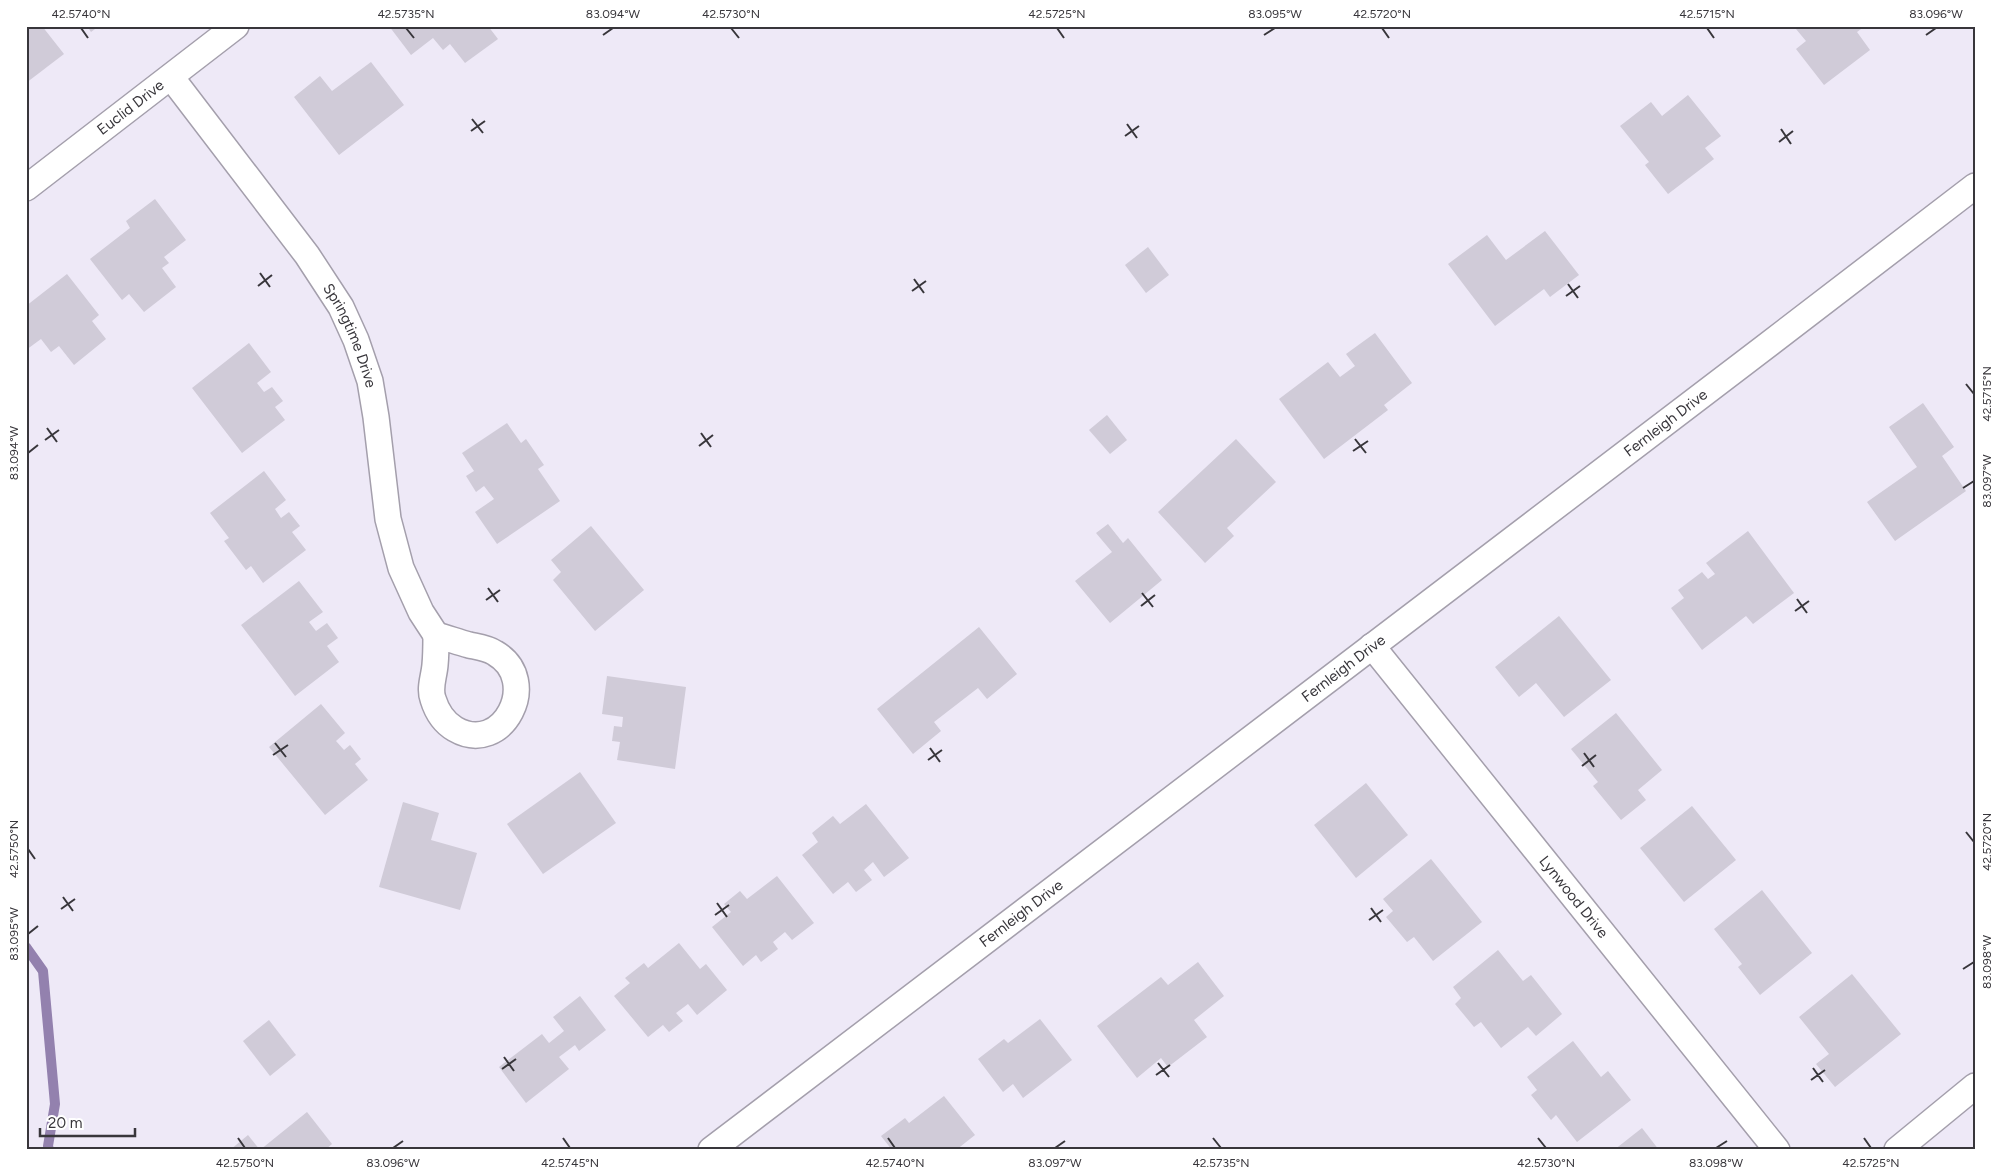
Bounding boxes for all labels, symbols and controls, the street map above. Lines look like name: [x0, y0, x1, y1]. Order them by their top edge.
text: 42.5740°N: [52, 7, 110, 21]
text: 42.5735°N: [377, 7, 435, 21]
text: 83.094°W: [586, 7, 641, 21]
text: 42.5730°N: [702, 7, 760, 21]
text: 42.5725°N: [1028, 7, 1086, 21]
text: 83.095°W: [1248, 7, 1302, 21]
text: 42.5720°N: [1353, 7, 1411, 21]
text: 42.5715°N: [1679, 7, 1735, 21]
text: 83.096°W: [1909, 7, 1963, 21]
street label: Euclid Drive: [94, 76, 167, 139]
street label: Springtime Drive: [319, 280, 380, 389]
text: 42.5715°N: [1980, 366, 1994, 422]
street label: Fernleigh Drive: [1620, 385, 1711, 461]
text: 83.094°W: [7, 425, 21, 480]
text: 83.097°W: [1980, 454, 1994, 508]
street label: Fernleigh Drive: [1298, 631, 1389, 706]
text: 42.5720°N: [1980, 813, 1994, 871]
text: 42.5750°N: [7, 820, 21, 878]
street label: Lynwood Drive: [1535, 852, 1612, 942]
street label: Fernleigh Drive: [976, 876, 1067, 951]
text: 83.095°W: [7, 907, 21, 961]
text: 83.098°W: [1980, 934, 1994, 989]
scale bar: [40, 1106, 135, 1138]
text: 20 m: [48, 1114, 82, 1132]
text: 42.5750°N: [216, 1156, 274, 1170]
text: 83.096°W: [366, 1156, 420, 1170]
text: 42.5745°N: [541, 1156, 599, 1170]
text: 42.5740°N: [866, 1156, 924, 1170]
text: 83.097°W: [1028, 1156, 1082, 1170]
text: 42.5735°N: [1192, 1156, 1250, 1170]
text: 42.5730°N: [1517, 1156, 1575, 1170]
text: 83.098°W: [1689, 1156, 1744, 1170]
text: 42.5725°N: [1842, 1156, 1900, 1170]

